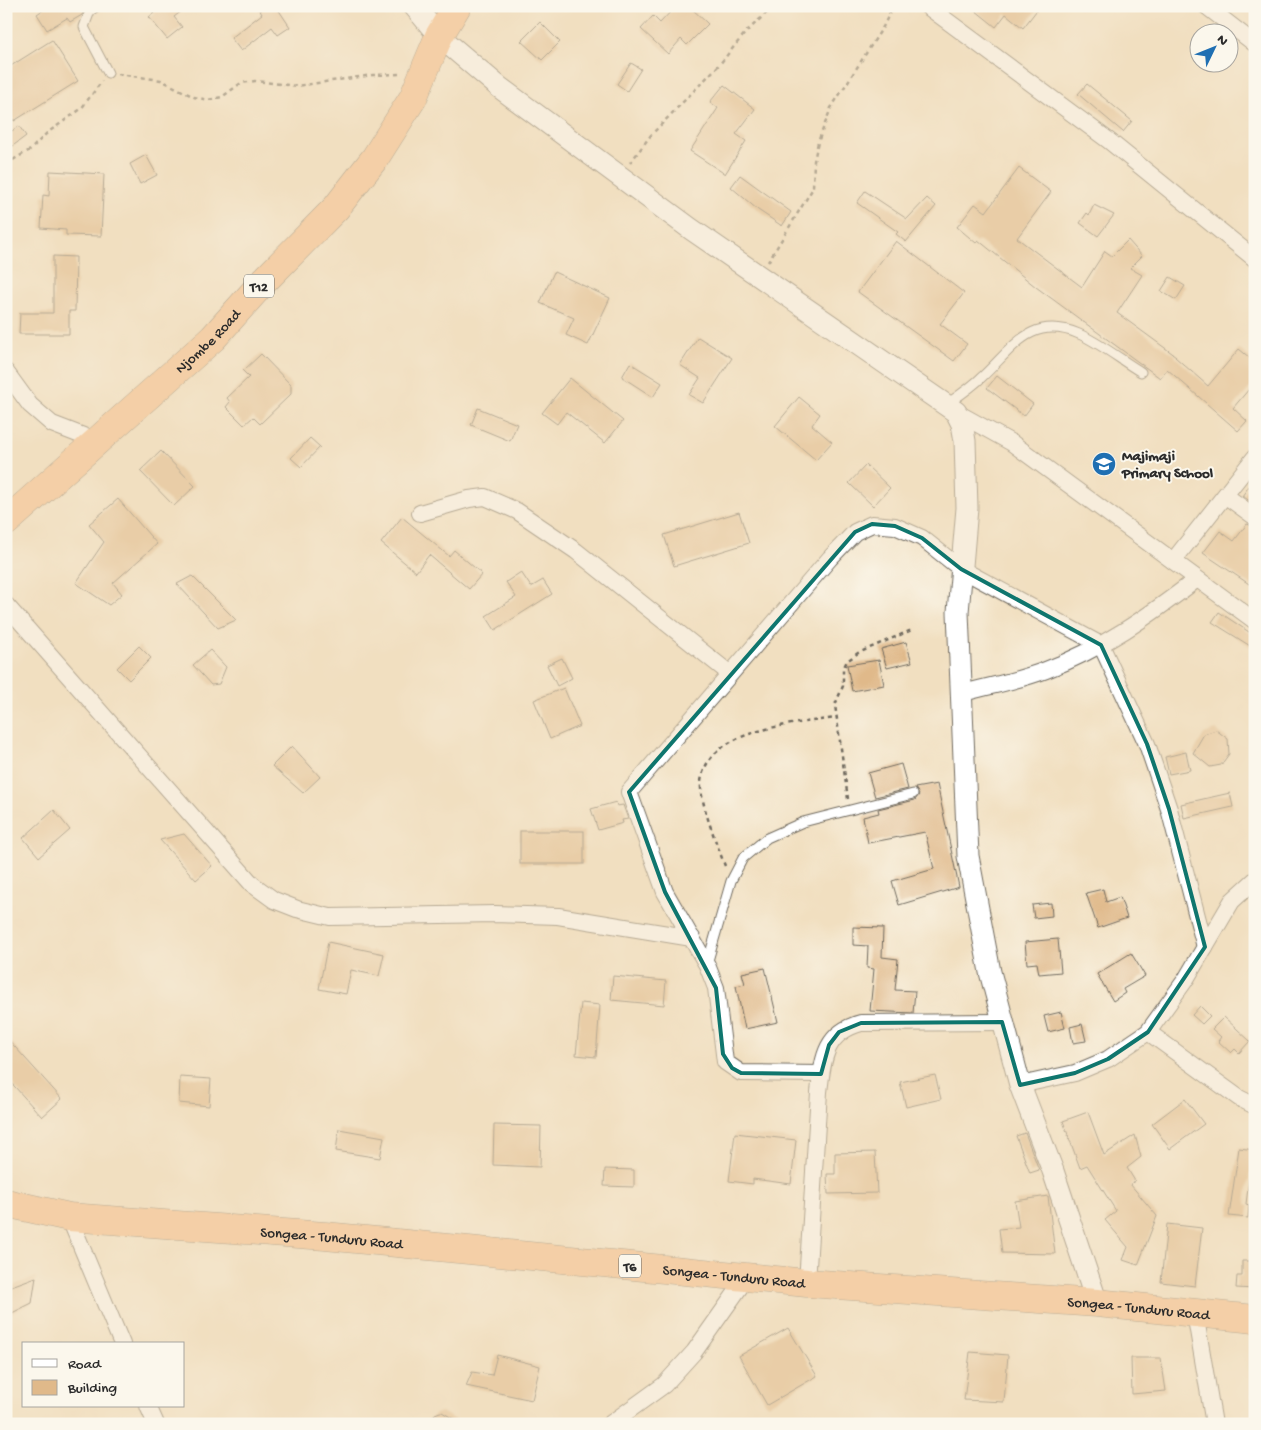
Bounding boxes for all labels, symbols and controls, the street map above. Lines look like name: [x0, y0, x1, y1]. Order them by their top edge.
north arrow: [1188, 22, 1238, 72]
text: N: [1212, 32, 1231, 50]
road number: T12: [244, 274, 274, 298]
street label: Njombe Road: [172, 305, 246, 378]
place label: Majimaji Primary School: [1121, 448, 1214, 483]
school or university icon: Majimaji Primary School: [1091, 451, 1117, 477]
street label: Songea - Tunduru Road: [260, 1224, 405, 1255]
road number: T6: [619, 1254, 641, 1278]
street label: Songea - Tunduru Road: [662, 1262, 807, 1294]
street label: Songea - Tunduru Road: [1067, 1294, 1212, 1325]
legend: [22, 1342, 185, 1408]
text: Road: [68, 1356, 102, 1374]
text: Building: [67, 1380, 117, 1398]

